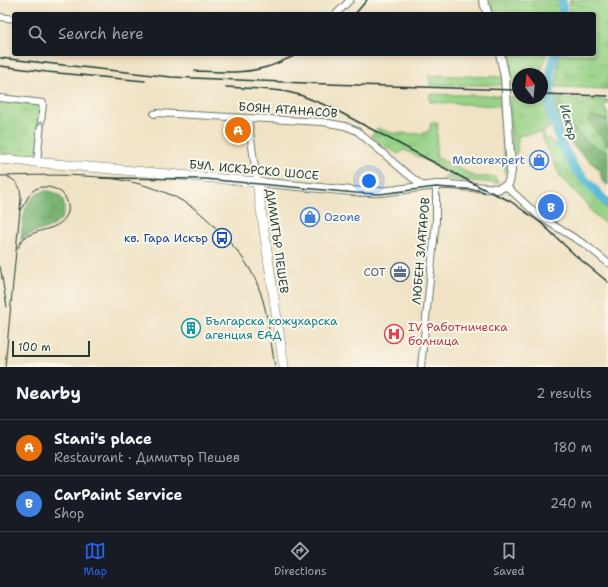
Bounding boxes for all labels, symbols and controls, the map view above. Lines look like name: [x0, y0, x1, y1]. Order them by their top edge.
search box: [12, 12, 596, 56]
icon: search: [26, 23, 48, 45]
text: Search here: [58, 24, 144, 44]
north arrow: [512, 68, 548, 104]
street label: БОЯН АТАНАСОВ: [238, 99, 338, 121]
water label: Искър: [556, 102, 582, 142]
pin: A: [225, 115, 251, 145]
one-way arrow: [36, 120, 45, 127]
shop icon: Motorexpert: [528, 149, 550, 171]
place label: Motorexpert: [452, 152, 525, 168]
street label: БУЛ. ИСКЪРСКО ШОСЕ: [188, 156, 320, 184]
your location: [359, 171, 379, 191]
street label: ДИМИТЪР ПЕШЕВ: [262, 187, 292, 295]
pin: B: [538, 192, 564, 222]
street label: ЛЮБЕН ЗЛАТАРОВ: [408, 197, 434, 305]
shop icon: Ozone: [299, 206, 321, 228]
place label: Ozone: [324, 209, 361, 225]
bus stop icon: кв. Гара Искър: [211, 227, 233, 249]
place label: кв. Гара Искър: [124, 230, 208, 246]
office icon: СОТ: [389, 261, 411, 283]
place label: СОТ: [364, 264, 387, 280]
place label: Българска кожухарска агенция ЕАД: [205, 313, 338, 343]
building icon: Българска кожухарска агенция ЕАД: [180, 317, 202, 339]
place label: IV Работническа болница: [408, 319, 508, 349]
hospital icon: IV Работническа болница: [383, 323, 405, 345]
scale bar: [12, 339, 90, 358]
text: 100 m: [18, 340, 51, 355]
text: Nearby: [16, 382, 81, 404]
text: 2 results: [536, 385, 592, 402]
text: Stani's place: [54, 429, 152, 449]
text: A: [24, 439, 34, 456]
text: 180 m: [553, 439, 592, 456]
text: Restaurant · Димитър Пешев: [54, 449, 240, 466]
text: CarPaint Service: [54, 485, 183, 505]
text: B: [25, 495, 33, 512]
text: 240 m: [550, 495, 592, 512]
text: Shop: [54, 505, 84, 522]
tab: Map: [83, 540, 107, 579]
tab: Directions: [274, 540, 326, 579]
tab: Saved: [493, 540, 525, 579]

